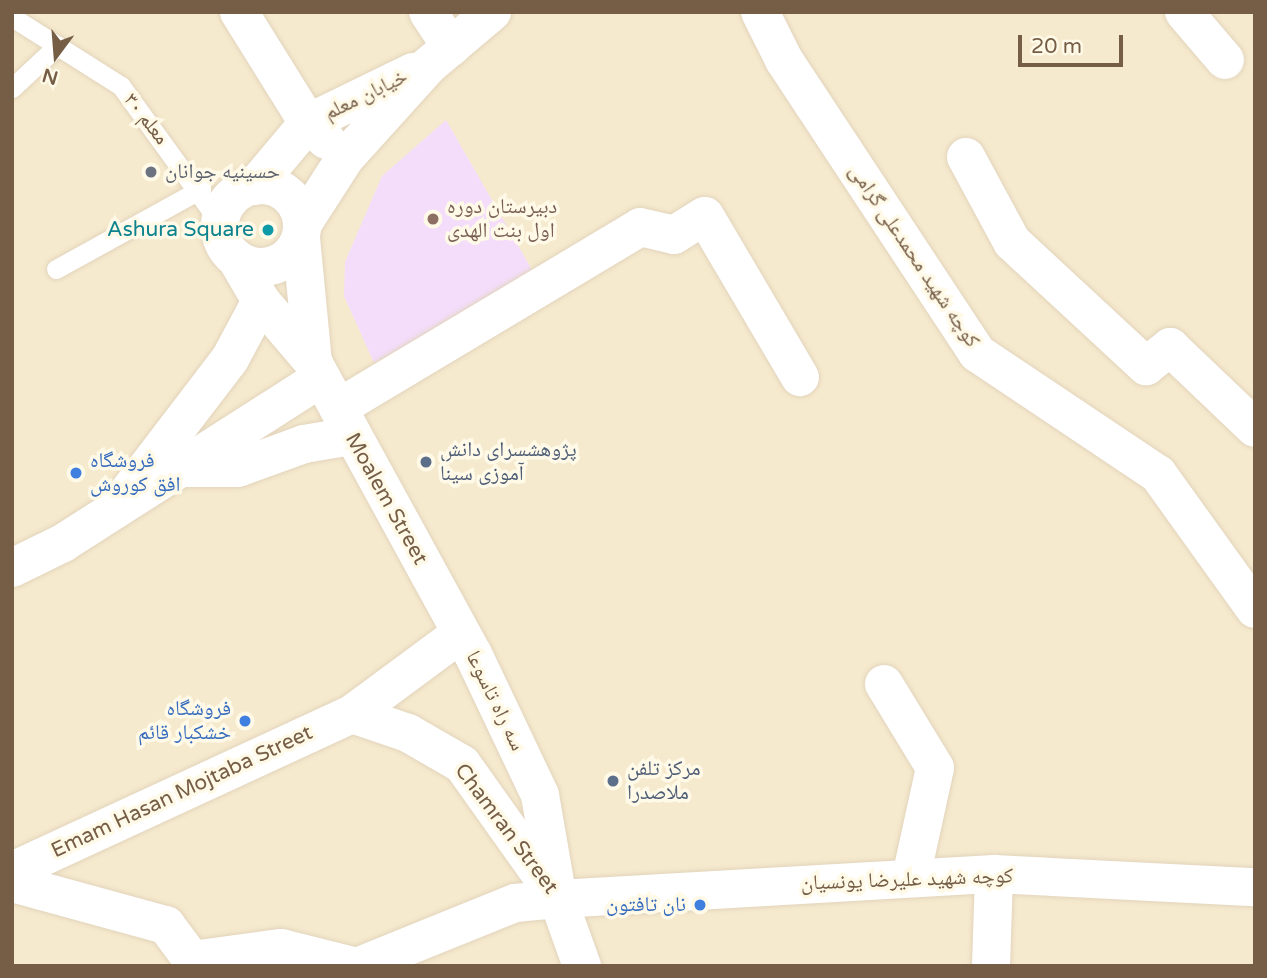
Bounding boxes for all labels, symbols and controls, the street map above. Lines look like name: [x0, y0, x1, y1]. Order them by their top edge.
north arrow: [21, 21, 91, 91]
scale bar: [1022, 21, 1127, 65]
text: 20 m: [1031, 34, 1082, 59]
text: N: [40, 64, 61, 89]
street label: خیابان معلم: [320, 64, 412, 126]
street label: معلم ۳۰: [118, 88, 174, 150]
place label: حسینیه جوانان: [165, 159, 280, 185]
street label: کوچه شهید محمدعلی گرامی: [843, 160, 985, 352]
marker: حسینیه جوانان: [143, 164, 159, 180]
place label: دبیرستان دوره اول بنت الهدی: [447, 194, 557, 244]
marker: دبیرستان دوره اول بنت الهدی: [425, 211, 441, 227]
place label: Ashura Square: [107, 217, 254, 243]
marker: Ashura Square: [260, 222, 276, 238]
street label: Moalem Street: [339, 429, 433, 569]
place label: پژوهشسرای دانش آموزی سینا: [440, 437, 577, 487]
place label: فروشگاه افق کوروش: [90, 448, 181, 498]
marker: پژوهشسرای دانش آموزی سینا: [418, 454, 434, 470]
marker: فروشگاه افق کوروش: [68, 465, 84, 481]
street label: سه راه تاسوعا: [460, 647, 530, 755]
place label: فروشگاه خشکبار قائم: [138, 696, 231, 746]
marker: فروشگاه خشکبار قائم: [237, 713, 253, 729]
street label: Emam Hasan Mojtaba Street: [47, 720, 317, 864]
place label: مرکز تلفن ملاصدرا: [627, 756, 700, 806]
street label: Chamran Street: [449, 759, 563, 899]
marker: مرکز تلفن ملاصدرا: [605, 773, 621, 789]
street label: کوچه شهید علیرضا یونسیان: [800, 864, 1014, 896]
place label: نان تافتون: [606, 892, 686, 918]
marker: نان تافتون: [692, 897, 708, 913]

